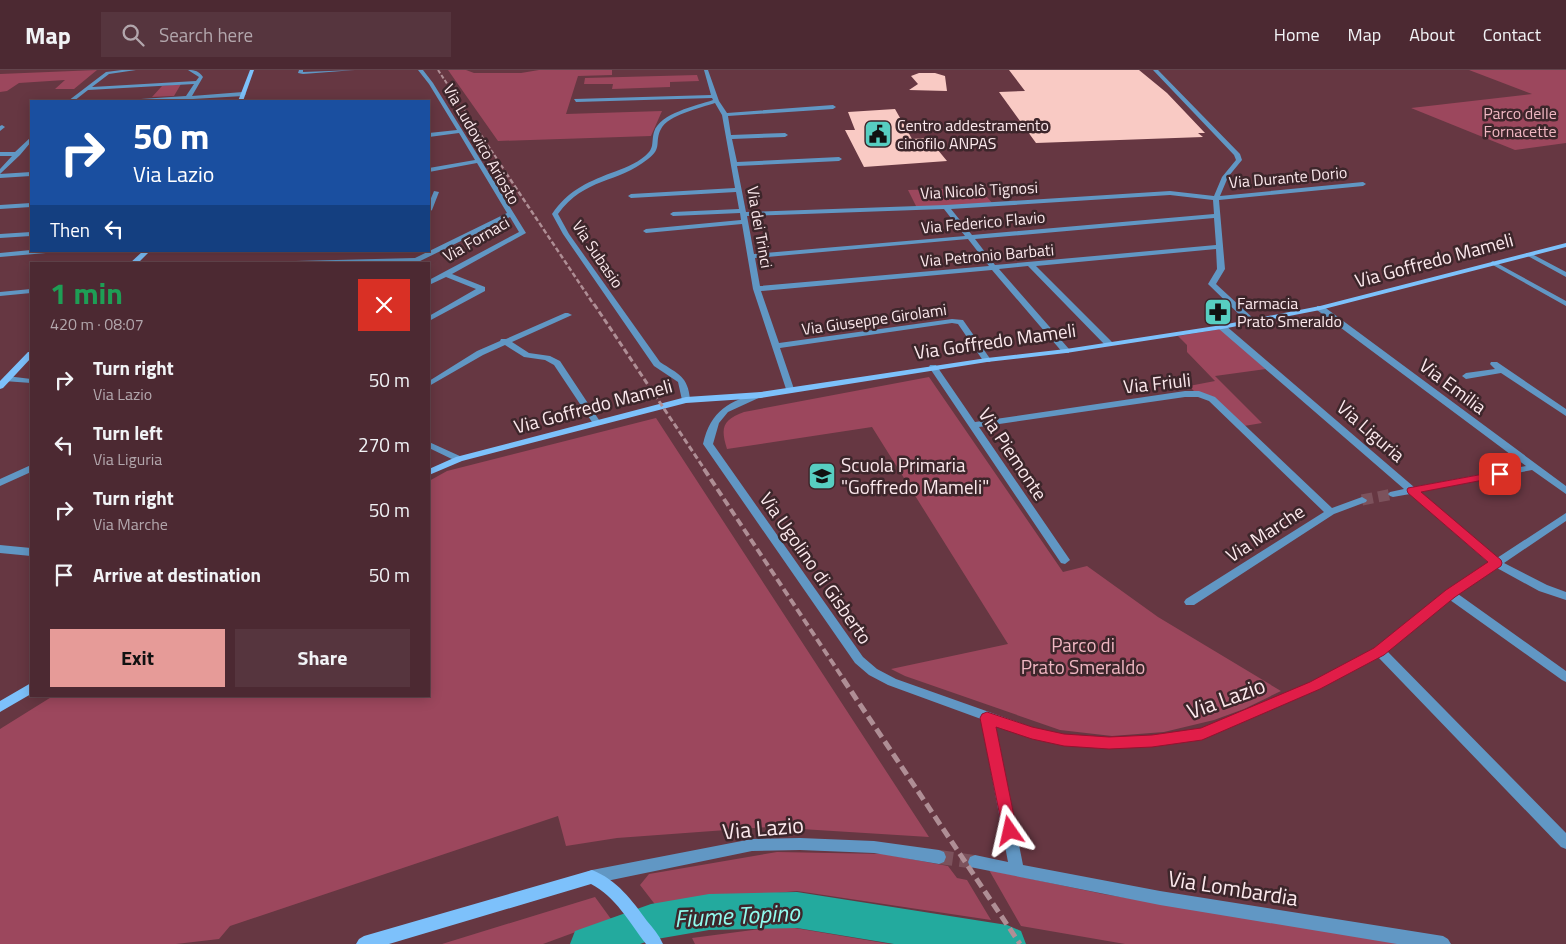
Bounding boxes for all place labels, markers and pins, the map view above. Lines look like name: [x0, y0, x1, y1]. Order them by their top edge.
place label: Centro addestramento cinofilo ANPAS: [897, 113, 1049, 155]
public building icon: Centro addestramento cinofilo ANPAS: [863, 119, 893, 149]
place label: Farmacia Prato Smeraldo: [1237, 291, 1342, 333]
pharmacy icon: Farmacia Prato Smeraldo: [1203, 297, 1233, 327]
place label: Scuola Primaria "Goffredo Mameli": [841, 450, 989, 501]
pin: [1479, 453, 1521, 495]
school or university icon: Scuola Primaria "Goffredo Mameli": [807, 461, 837, 491]

